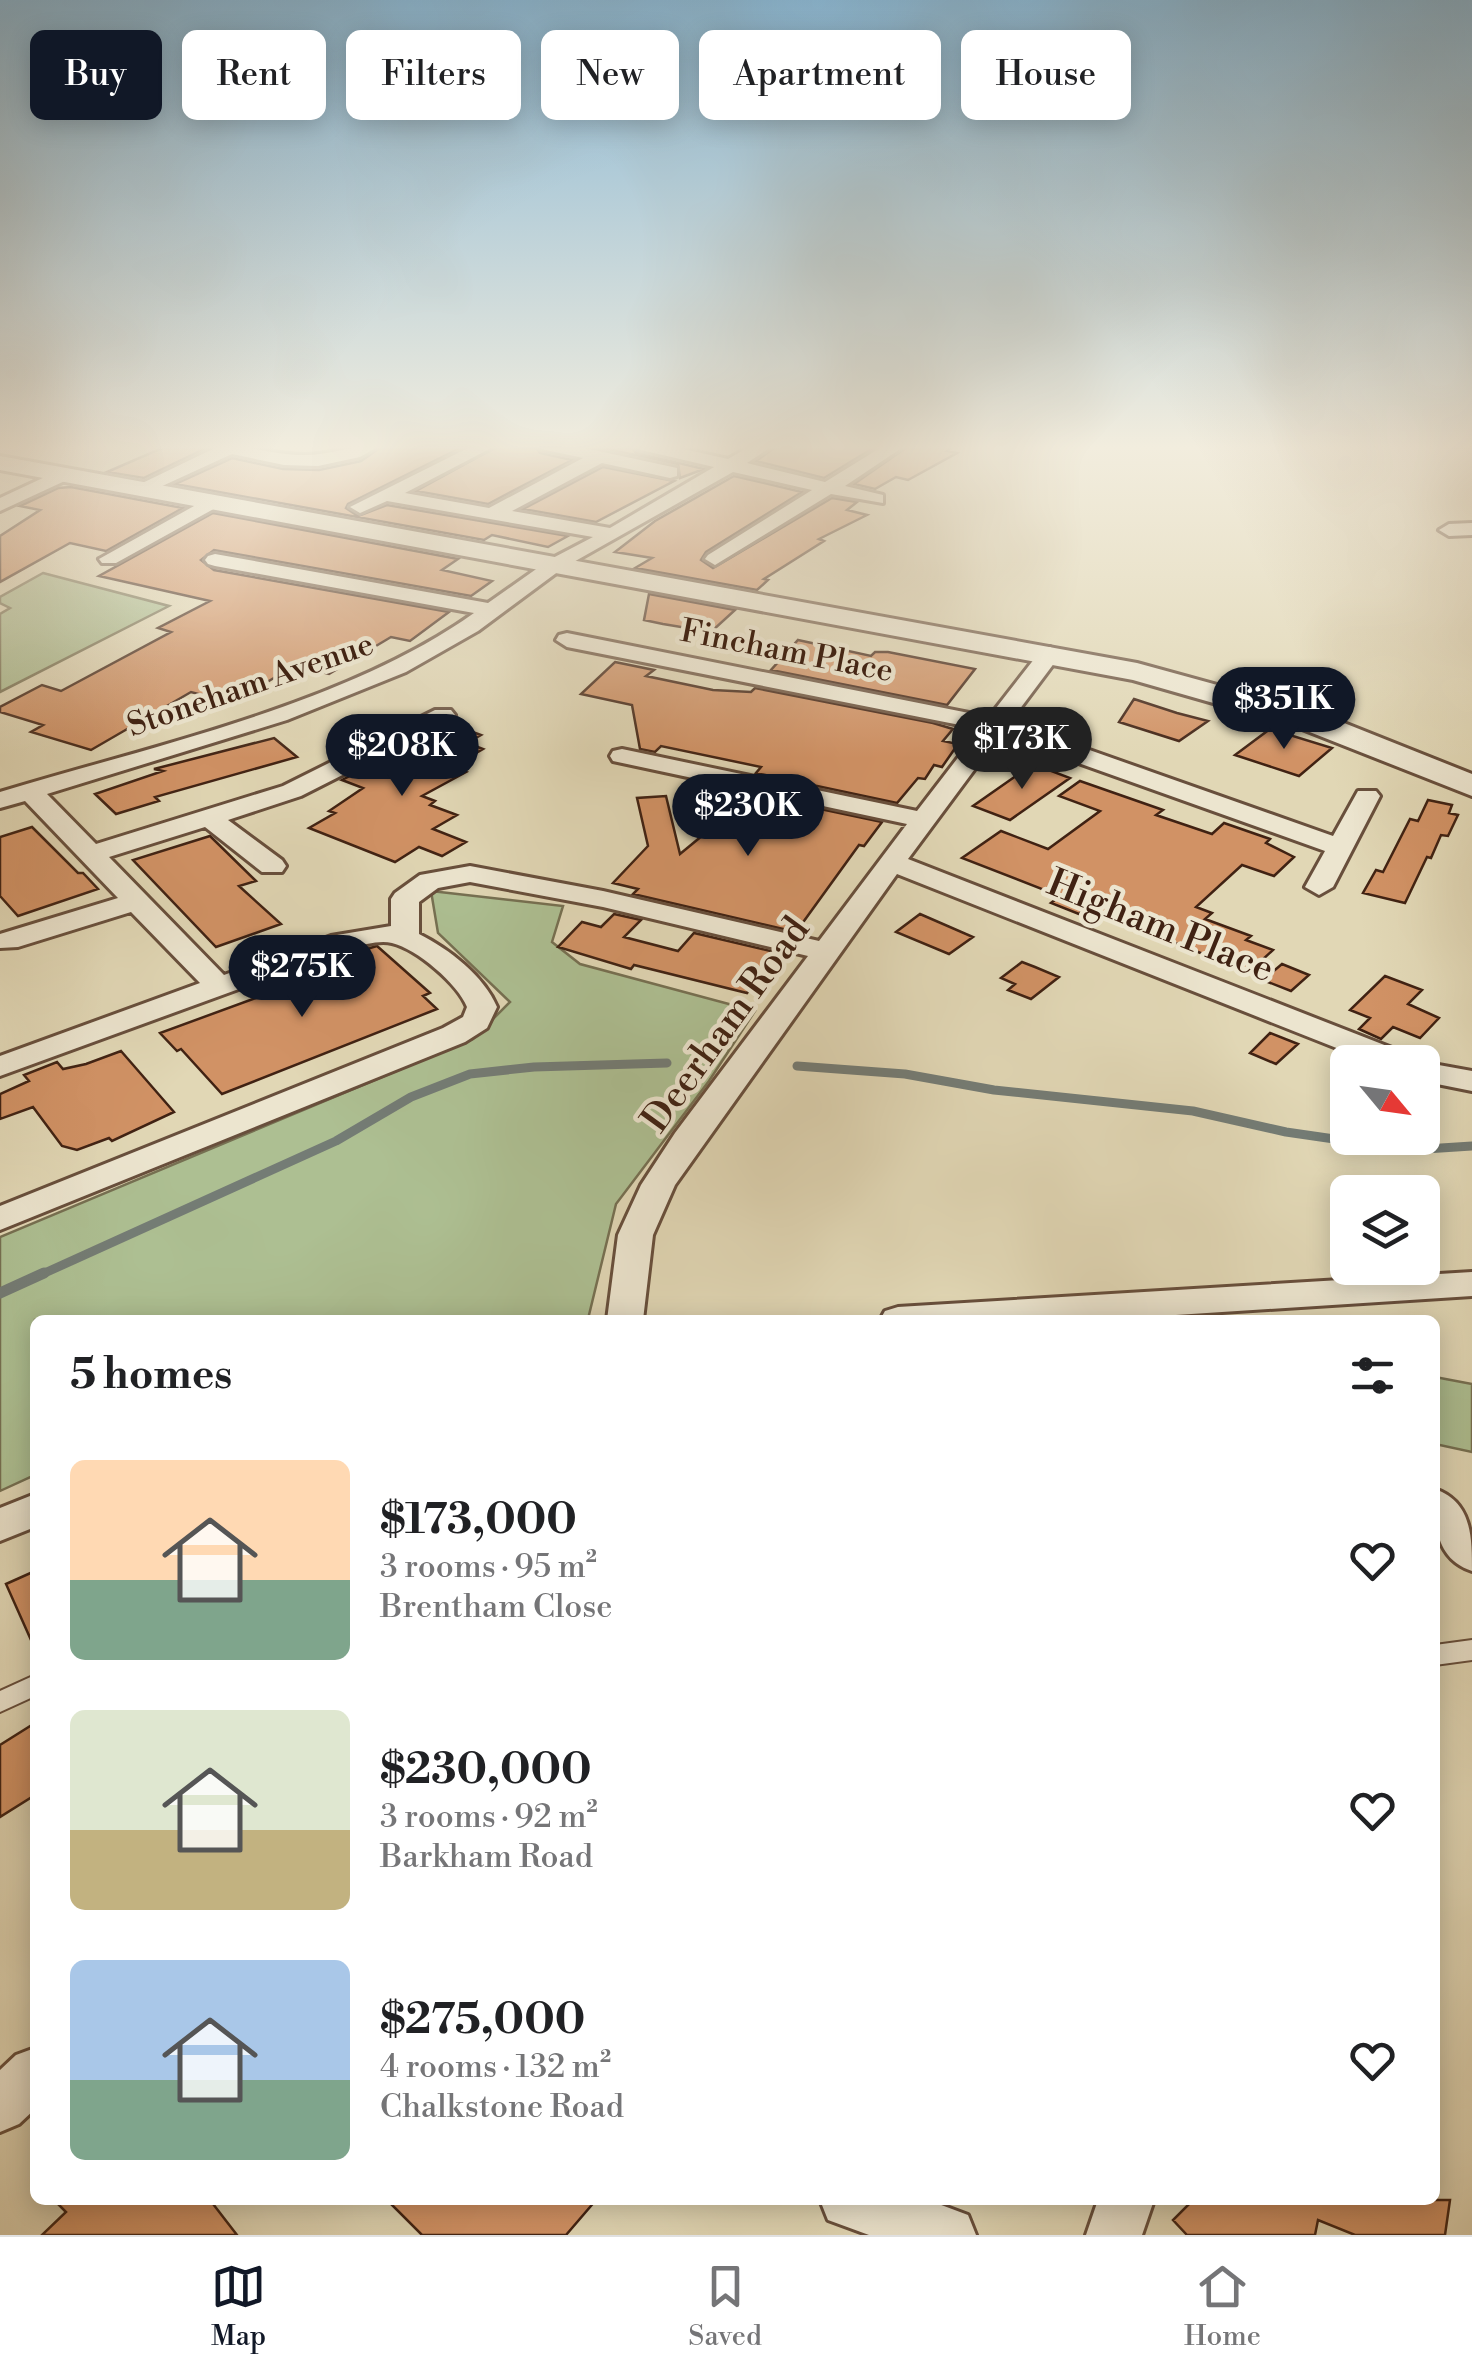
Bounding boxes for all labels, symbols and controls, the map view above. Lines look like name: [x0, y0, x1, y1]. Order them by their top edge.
chip: Buy: [30, 30, 162, 120]
chip: Rent: [182, 30, 326, 120]
chip: Filters: [346, 30, 521, 120]
chip: New: [541, 30, 679, 120]
chip: Apartment: [699, 30, 941, 120]
chip: House: [961, 30, 1131, 120]
street label: Fincham Place: [677, 611, 897, 691]
street label: Stoneham Avenue: [122, 624, 379, 746]
pin: $351K: [1214, 667, 1354, 752]
text: $351K: [1234, 679, 1334, 719]
pin: $173K: [952, 707, 1092, 792]
pin: $208K: [332, 714, 472, 799]
text: $173K: [974, 719, 1070, 759]
text: $208K: [348, 726, 456, 766]
pin: $230K: [678, 774, 818, 859]
text: $230K: [694, 786, 802, 826]
street label: Higham Place: [1040, 860, 1281, 993]
street label: Deerham Road: [632, 908, 820, 1142]
pin: $275K: [232, 935, 372, 1020]
text: $275K: [251, 947, 353, 987]
north arrow: [1330, 1045, 1440, 1155]
map controls: [1330, 1045, 1440, 1285]
button: layers: [1330, 1175, 1440, 1285]
icon: filters: [1345, 1348, 1400, 1403]
text: 5 homes: [70, 1349, 232, 1402]
text: $173,000: [380, 1494, 577, 1547]
icon: home: [150, 1500, 270, 1620]
icon: heart: [1345, 1533, 1400, 1588]
text: 3 rooms · 95 m²: [380, 1547, 597, 1587]
text: Brentham Close: [380, 1587, 613, 1627]
text: $230,000: [380, 1744, 592, 1797]
icon: home: [150, 1750, 270, 1870]
icon: heart: [1345, 1783, 1400, 1838]
text: 3 rooms · 92 m²: [380, 1797, 598, 1837]
text: Barkham Road: [380, 1837, 593, 1877]
text: $275,000: [380, 1994, 585, 2047]
icon: home: [150, 2000, 270, 2120]
icon: heart: [1345, 2033, 1400, 2088]
text: 4 rooms · 132 m²: [380, 2047, 611, 2087]
text: Chalkstone Road: [380, 2087, 624, 2127]
tab: Map: [211, 2259, 266, 2354]
tab: Saved: [688, 2259, 762, 2354]
tab: Home: [1184, 2259, 1261, 2354]

